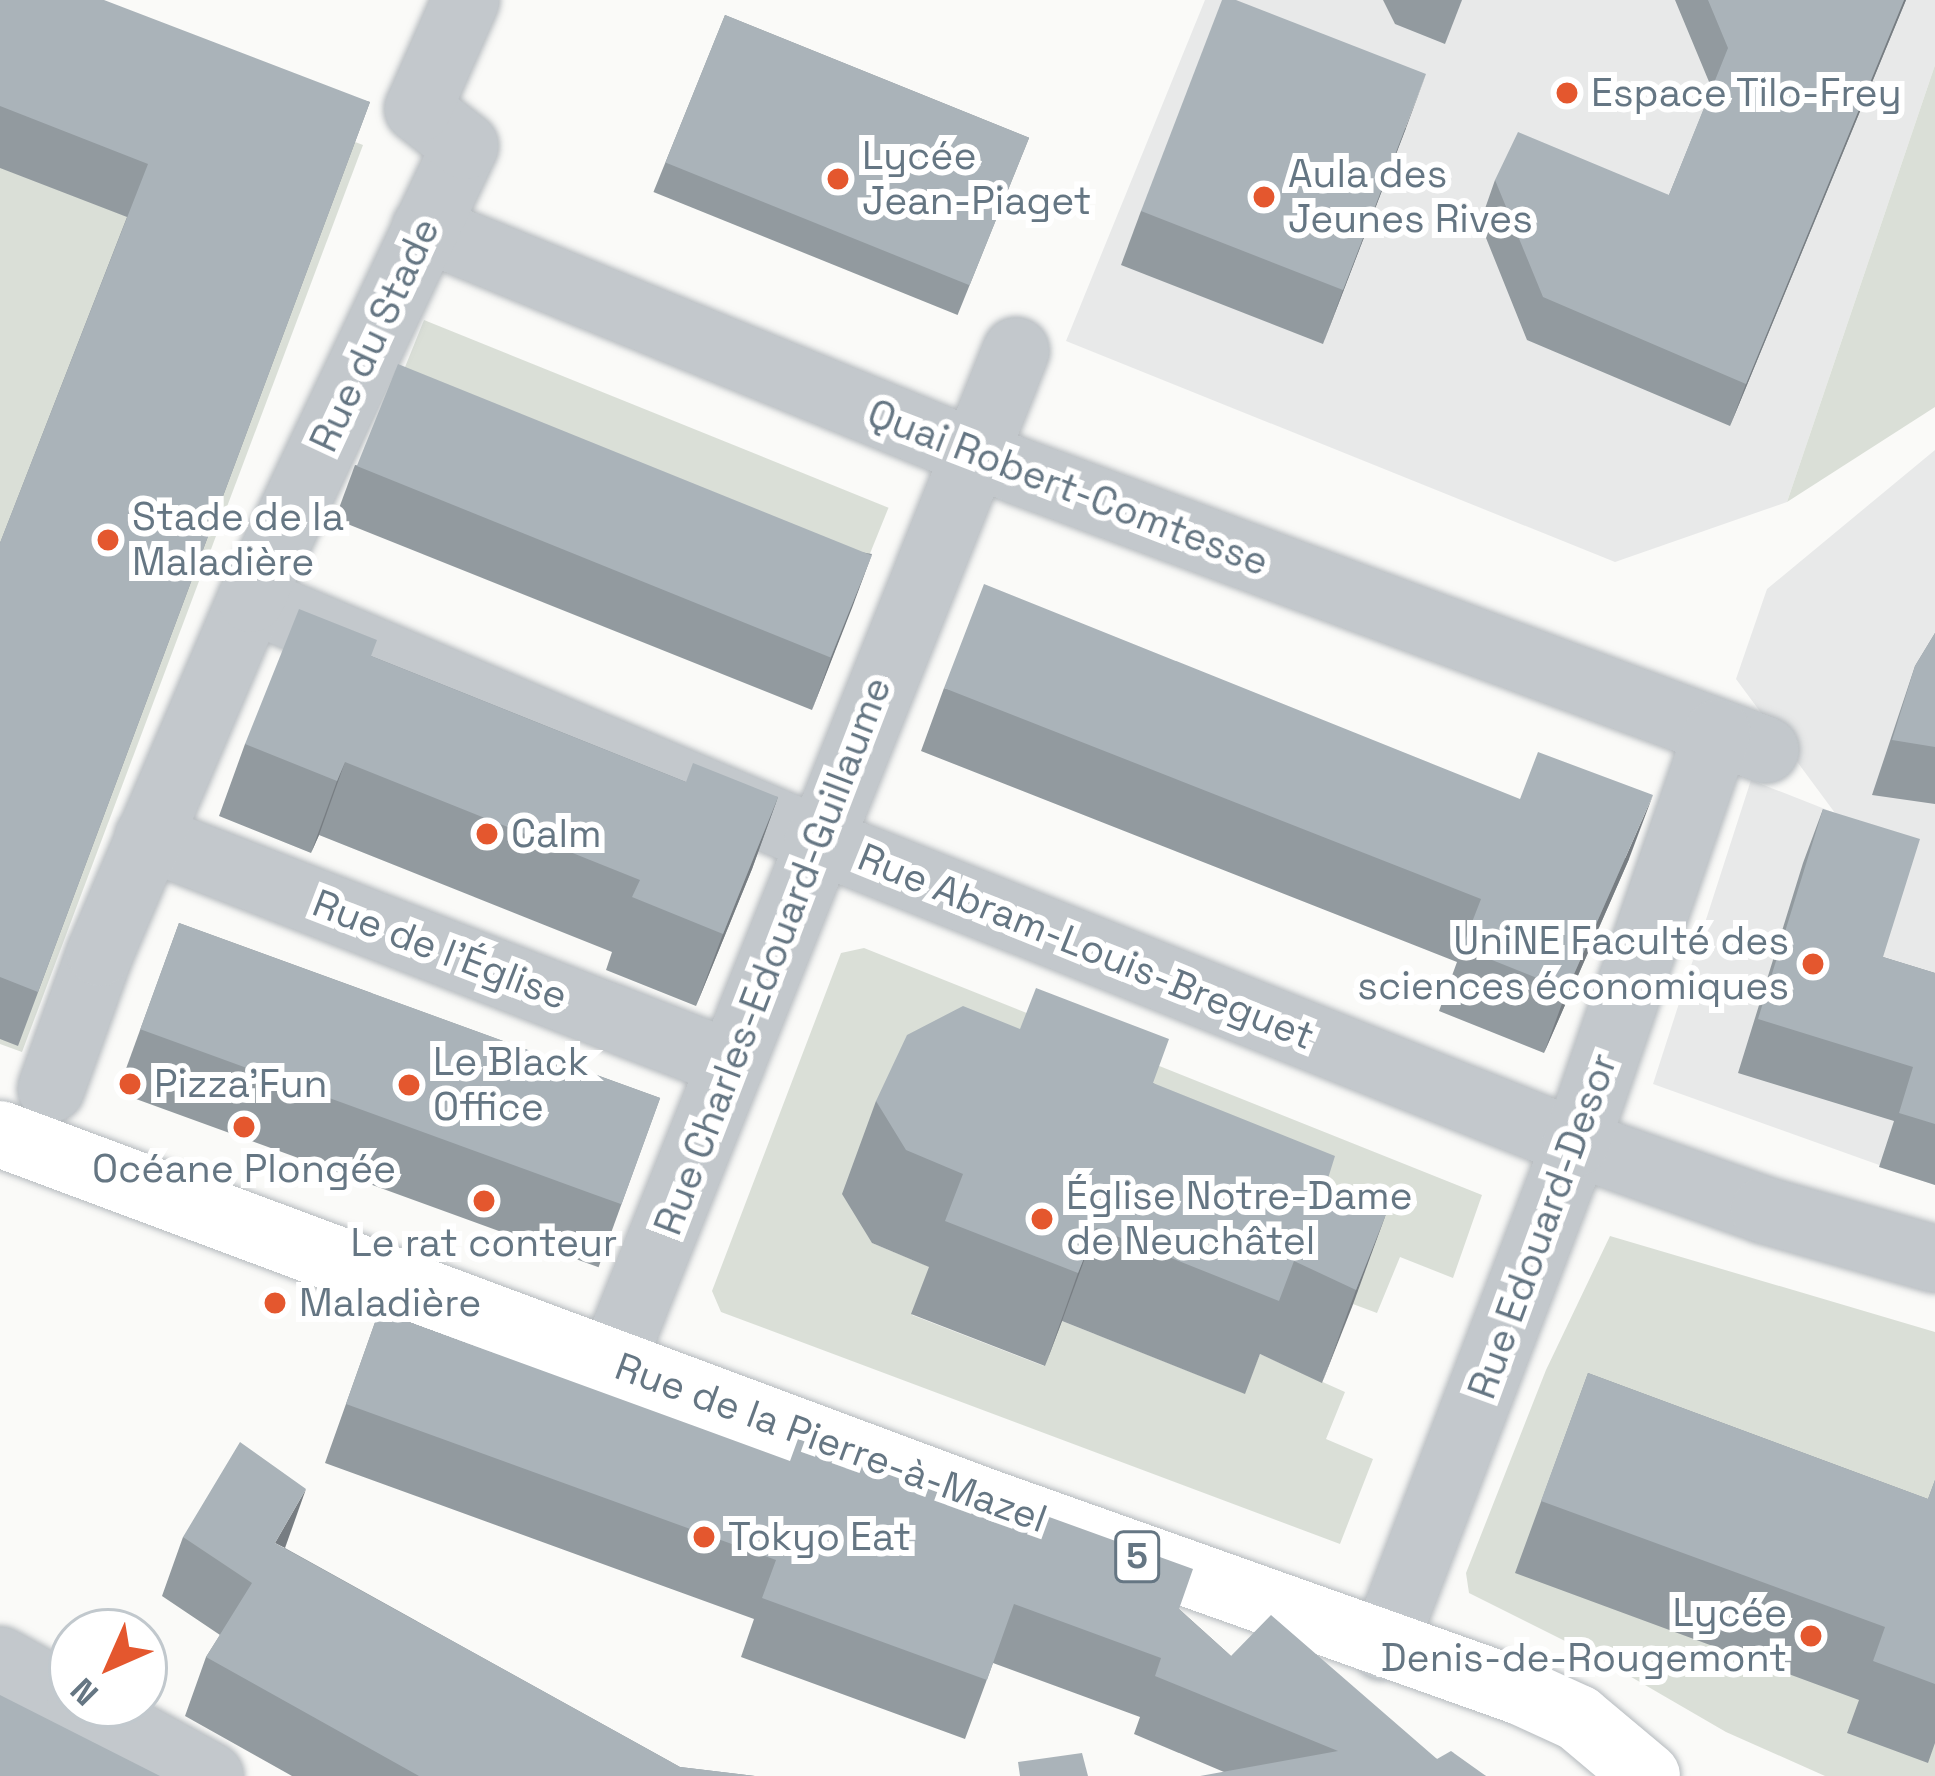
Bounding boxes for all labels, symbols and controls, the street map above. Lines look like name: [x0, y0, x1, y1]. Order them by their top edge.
place label: Espace Tilo-Frey: [1591, 70, 1903, 116]
marker: Espace Tilo-Frey: [1554, 80, 1580, 106]
place label: Lycée Jean-Piaget: [862, 134, 1091, 225]
place label: Aula des Jeunes Rives: [1288, 152, 1533, 243]
marker: Lycée Jean-Piaget: [825, 166, 851, 192]
marker: Aula des Jeunes Rives: [1251, 184, 1277, 210]
street label: Rue du Stade: [300, 211, 450, 459]
street label: Quai Robert-Comtesse: [861, 390, 1275, 586]
place label: Stade de la Maladière: [132, 495, 344, 586]
marker: Stade de la Maladière: [95, 527, 121, 553]
street label: Rue Charles-Edouard-Guillaume: [645, 671, 901, 1241]
place label: Calm: [511, 811, 602, 857]
marker: Calm: [474, 821, 500, 847]
street label: Rue Abram-Louis-Breguet: [851, 834, 1321, 1060]
street label: Rue de l'Église: [306, 880, 574, 1020]
place label: UniNE Faculté des sciences économiques: [1357, 919, 1789, 1010]
marker: UniNE Faculté des sciences économiques: [1800, 951, 1826, 977]
place label: Le Black Office: [433, 1040, 589, 1131]
street label: Rue Edouard-Desor: [1459, 1047, 1627, 1405]
place label: Pizza'Fun: [154, 1061, 327, 1107]
marker: Pizza'Fun: [117, 1071, 143, 1097]
marker: Le Black Office: [396, 1072, 422, 1098]
marker: Océane Plongée: [231, 1114, 257, 1140]
place label: Océane Plongée: [92, 1146, 396, 1192]
place label: Église Notre-Dame de Neuchâtel: [1066, 1174, 1413, 1265]
marker: Le rat conteur: [471, 1188, 497, 1214]
marker: Église Notre-Dame de Neuchâtel: [1029, 1206, 1055, 1232]
place label: Le rat conteur: [350, 1220, 618, 1266]
place label: Maladière: [299, 1280, 481, 1326]
marker: Maladière: [262, 1290, 288, 1316]
street label: Rue de la Pierre-à-Mazel: [609, 1343, 1053, 1543]
place label: Tokyo Eat: [728, 1514, 911, 1560]
marker: Tokyo Eat: [691, 1524, 717, 1550]
road number: 5: [1113, 1527, 1161, 1587]
place label: Lycée Denis-de-Rougemont: [1381, 1591, 1787, 1682]
north arrow: [48, 1608, 168, 1728]
marker: Lycée Denis-de-Rougemont: [1798, 1623, 1824, 1649]
text: N: [62, 1669, 107, 1714]

